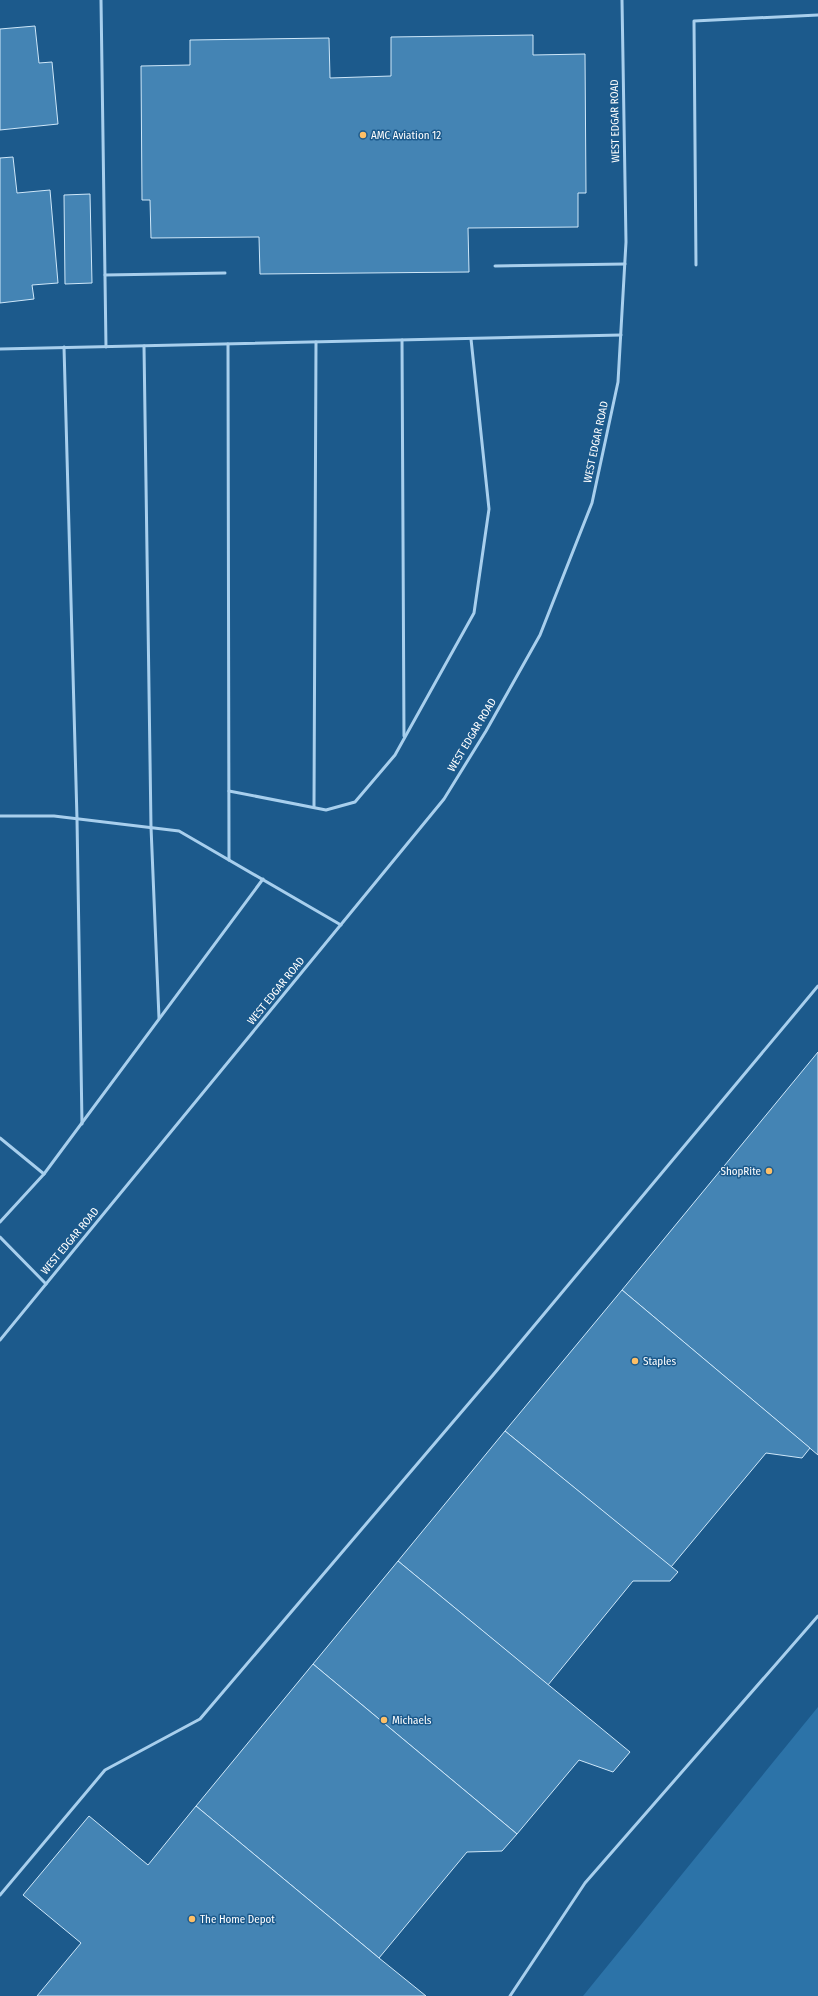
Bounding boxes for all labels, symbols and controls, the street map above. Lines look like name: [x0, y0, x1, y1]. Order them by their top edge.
street label: WEST EDGAR ROAD: [608, 79, 622, 163]
place label: AMC Aviation 12: [371, 129, 441, 142]
marker: AMC Aviation 12: [358, 130, 368, 140]
street label: WEST EDGAR ROAD: [581, 400, 611, 484]
street label: WEST EDGAR ROAD: [445, 696, 499, 774]
street label: WEST EDGAR ROAD: [245, 955, 307, 1027]
place label: ShopRite: [720, 1165, 761, 1178]
marker: ShopRite: [764, 1166, 774, 1176]
street label: WEST EDGAR ROAD: [38, 1205, 102, 1277]
place label: Staples: [643, 1355, 677, 1368]
marker: Staples: [630, 1356, 640, 1366]
place label: Michaels: [392, 1714, 432, 1727]
marker: Michaels: [379, 1715, 389, 1725]
place label: The Home Depot: [200, 1913, 275, 1926]
marker: The Home Depot: [187, 1914, 197, 1924]

